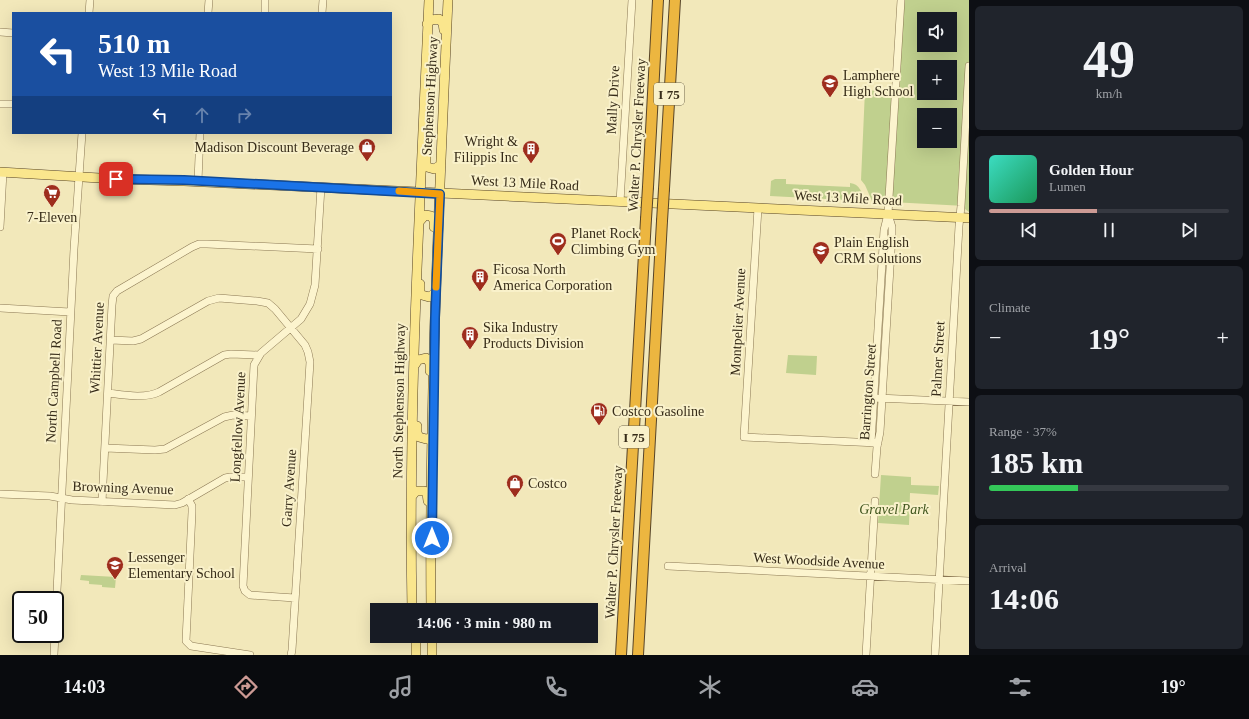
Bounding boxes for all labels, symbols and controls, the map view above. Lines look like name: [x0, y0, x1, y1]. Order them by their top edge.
map controls: [917, 12, 957, 148]
button: sound: [917, 12, 957, 52]
icon: left: [32, 28, 84, 80]
text: 510 m: [98, 28, 170, 59]
text: 49: [1083, 31, 1135, 88]
street label: Stephenson Highway: [419, 36, 441, 156]
street label: Walter P. Chrysler Freeway: [625, 58, 649, 212]
button: +: [917, 60, 957, 100]
text: West 13 Mile Road: [98, 61, 237, 81]
street label: Mally Drive: [604, 65, 622, 135]
place label: Lamphere High School: [843, 68, 914, 99]
school or university icon: Lamphere High School: [820, 73, 840, 98]
road number: I 75: [654, 83, 684, 105]
text: km/h: [1096, 86, 1122, 101]
icon: left: [149, 104, 171, 126]
icon: ahead: [191, 104, 213, 126]
icon: right: [233, 104, 255, 126]
button: −: [917, 108, 957, 148]
place label: Wright & Filippis Inc: [454, 134, 518, 165]
shop icon: Madison Discount Beverage: [357, 137, 377, 162]
building icon: Wright & Filippis Inc: [521, 139, 541, 164]
place label: Madison Discount Beverage: [195, 140, 354, 155]
pin: [99, 162, 133, 196]
text: Golden Hour: [1049, 162, 1134, 178]
icon: arrive: [105, 168, 127, 190]
street label: West 13 Mile Road: [471, 173, 579, 193]
text: Lumen: [1049, 179, 1086, 194]
supermarket icon: 7-Eleven: [42, 183, 62, 208]
street label: West 13 Mile Road: [794, 188, 902, 208]
place label: 7-Eleven: [27, 210, 77, 225]
icon: previous: [1018, 219, 1040, 241]
icon: pause: [1098, 219, 1120, 241]
icon: next: [1178, 219, 1200, 241]
place label: Planet Rock Climbing Gym: [571, 226, 656, 257]
sports icon: Planet Rock Climbing Gym: [548, 231, 568, 256]
place label: Plain English CRM Solutions: [834, 235, 922, 266]
school or university icon: Plain English CRM Solutions: [811, 240, 831, 265]
place label: Ficosa North America Corporation: [493, 262, 612, 293]
building icon: Ficosa North America Corporation: [470, 267, 490, 292]
street label: Montpelier Avenue: [728, 268, 748, 376]
text: Climate: [989, 300, 1030, 315]
street label: Whittier Avenue: [87, 302, 107, 394]
street label: North Campbell Road: [43, 319, 65, 443]
place label: Sika Industry Products Division: [483, 320, 584, 351]
street label: Palmer Street: [929, 321, 947, 397]
text: 19°: [1088, 322, 1130, 355]
street label: North Stephenson Highway: [390, 323, 408, 479]
building icon: Sika Industry Products Division: [460, 325, 480, 350]
text: −: [989, 325, 1001, 350]
text: +: [1217, 325, 1229, 350]
street label: Barrington Street: [857, 343, 879, 441]
street label: Longfellow Avenue: [228, 371, 248, 483]
fuel station icon: Costco Gasoline: [589, 401, 609, 426]
place label: Costco Gasoline: [612, 404, 704, 419]
text: Range · 37%: [989, 424, 1057, 439]
road number: I 75: [619, 426, 649, 448]
text: 185 km: [989, 446, 1083, 479]
street label: Garry Avenue: [279, 449, 299, 527]
street label: Walter P. Chrysler Freeway: [602, 465, 626, 619]
shop icon: Costco: [505, 473, 525, 498]
place label: Costco: [528, 476, 567, 491]
street label: Browning Avenue: [72, 479, 174, 497]
park label: Gravel Park: [859, 502, 930, 517]
position arrow: [411, 517, 453, 559]
place label: Lessenger Elementary School: [128, 550, 235, 581]
street label: West Woodside Avenue: [753, 550, 885, 572]
school or university icon: Lessenger Elementary School: [105, 555, 125, 580]
text: Arrival: [989, 560, 1027, 575]
text: 14:06: [989, 582, 1059, 615]
speed limit sign: 50: [12, 591, 64, 643]
text: 14:06 · 3 min · 980 m: [417, 615, 552, 631]
icon: directions: [232, 673, 260, 701]
icon: music: [387, 673, 415, 701]
icon: phone: [542, 673, 570, 701]
icon: climate: [696, 673, 724, 701]
icon: car: [851, 673, 879, 701]
icon: filters: [1006, 673, 1034, 701]
text: 14:03: [63, 677, 105, 697]
text: 19°: [1160, 677, 1186, 697]

